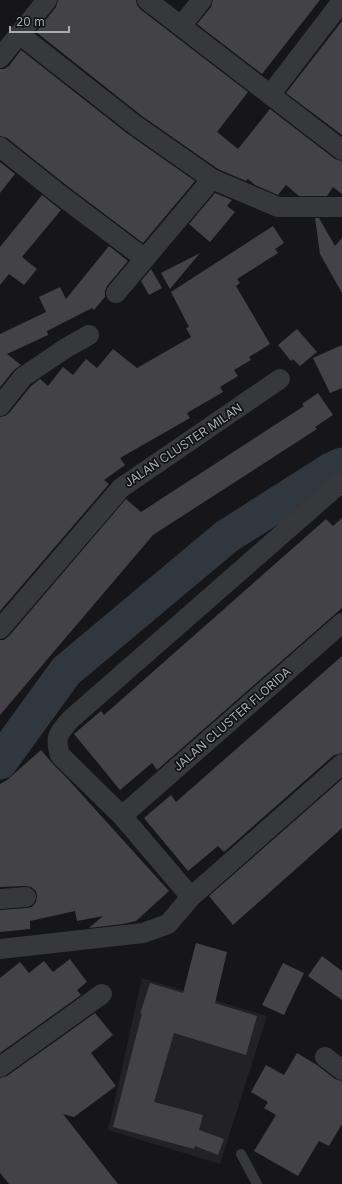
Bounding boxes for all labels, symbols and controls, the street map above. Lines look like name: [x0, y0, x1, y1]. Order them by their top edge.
scale bar: [10, 8, 69, 34]
text: 20 m: [16, 14, 45, 29]
street label: JALAN CLUSTER MILAN: [121, 400, 245, 490]
street label: JALAN CLUSTER FLORIDA: [170, 664, 294, 774]

